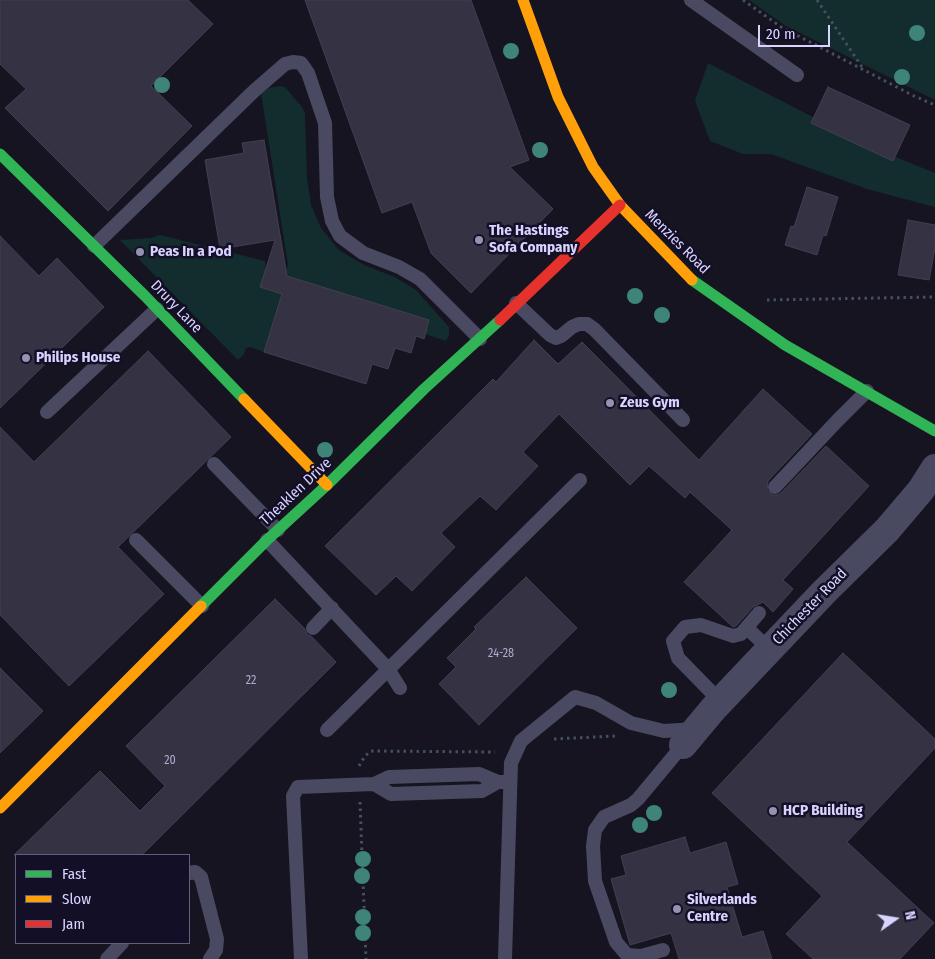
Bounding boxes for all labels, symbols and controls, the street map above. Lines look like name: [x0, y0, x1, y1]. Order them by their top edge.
scale bar: [760, 15, 832, 47]
text: 20 m: [766, 25, 796, 43]
street label: Menzies Road: [641, 206, 713, 278]
place label: The Hastings Sofa Company: [489, 222, 577, 257]
marker: The Hastings Sofa Company: [473, 234, 485, 246]
place label: Peas In a Pod: [150, 243, 232, 261]
marker: Peas In a Pod: [134, 246, 146, 258]
street label: Drury Lane: [146, 277, 206, 337]
place label: Philips House: [36, 349, 120, 367]
marker: Philips House: [20, 352, 32, 364]
place label: Zeus Gym: [620, 394, 680, 412]
marker: Zeus Gym: [604, 397, 616, 409]
street label: Theaklen Drive: [257, 454, 335, 530]
street label: Chichester Road: [769, 565, 851, 649]
house number: 24-28: [488, 647, 514, 661]
house number: 22: [246, 674, 256, 688]
house number: 20: [164, 754, 176, 768]
place label: HCP Building: [783, 802, 863, 820]
marker: HCP Building: [767, 805, 779, 817]
legend: [15, 854, 190, 944]
text: Fast: [62, 865, 86, 883]
text: Slow: [62, 890, 91, 908]
place label: Silverlands Centre: [687, 891, 757, 926]
north arrow: [870, 894, 920, 944]
marker: Silverlands Centre: [671, 903, 683, 915]
text: N: [901, 910, 919, 922]
text: Jam: [62, 915, 85, 933]

